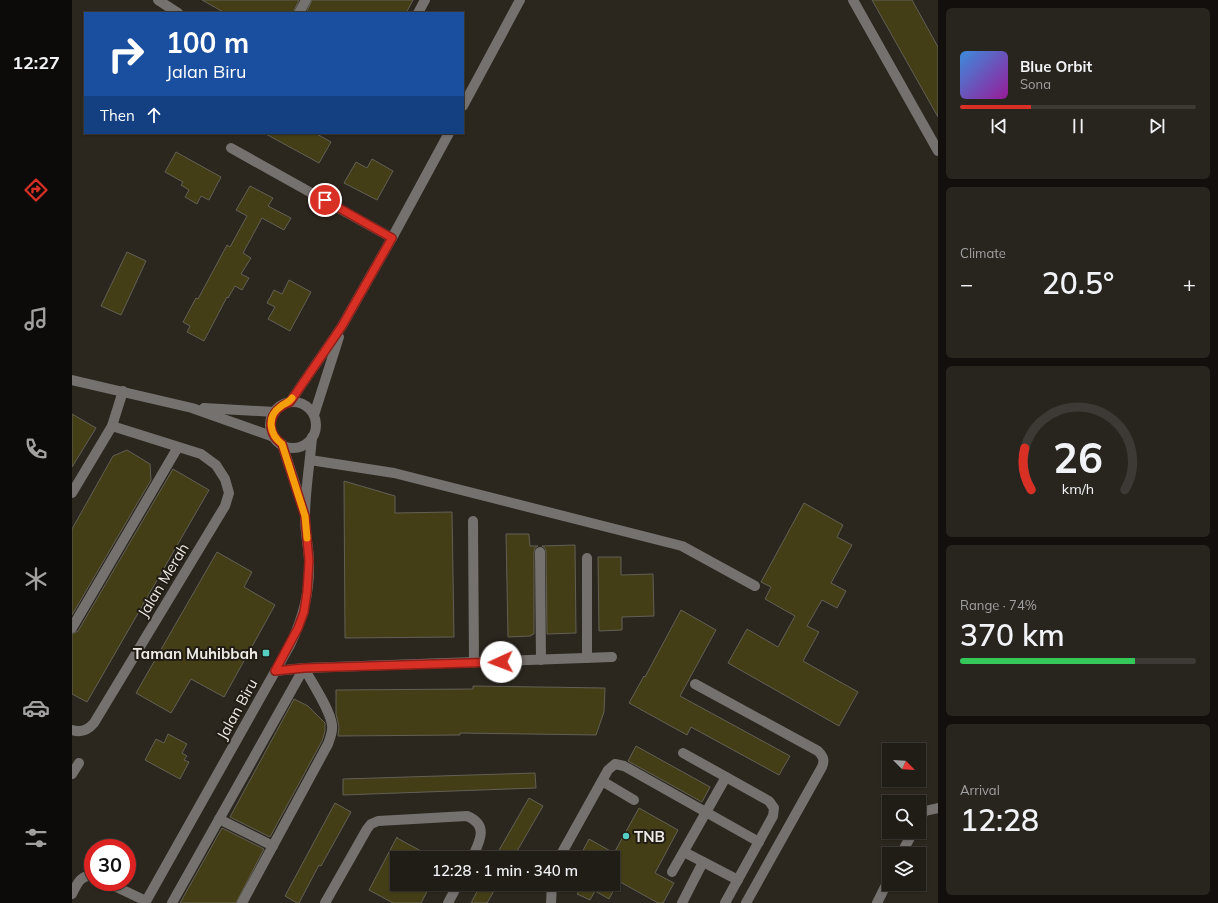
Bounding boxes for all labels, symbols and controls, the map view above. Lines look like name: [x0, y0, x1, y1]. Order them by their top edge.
text: 100 m: [166, 25, 249, 60]
icon: right: [100, 28, 152, 80]
text: 12:27: [12, 51, 60, 74]
text: Blue Orbit: [1020, 57, 1092, 76]
text: Jalan Biru: [166, 60, 247, 83]
text: Sona: [1020, 76, 1051, 92]
icon: ahead: [143, 104, 165, 126]
text: Then: [100, 106, 135, 125]
icon: previous: [988, 115, 1010, 137]
icon: pause: [1067, 115, 1089, 137]
icon: next: [1146, 115, 1168, 137]
icon: directions: [22, 176, 50, 204]
pin: [308, 183, 342, 217]
icon: arrive: [314, 189, 336, 211]
text: Climate: [960, 245, 1006, 261]
text: 20.5°: [1042, 264, 1114, 302]
text: −: [960, 270, 973, 298]
text: +: [1183, 270, 1196, 298]
icon: music: [22, 305, 50, 333]
text: 26: [1053, 430, 1103, 482]
icon: phone: [22, 435, 50, 463]
text: km/h: [1062, 479, 1094, 497]
street label: Jalan Merah: [133, 539, 193, 621]
icon: climate: [22, 565, 50, 593]
text: Range · 74%: [960, 597, 1037, 613]
text: 370 km: [960, 616, 1065, 654]
position arrow: [480, 641, 522, 683]
place label: Taman Muhibbah: [133, 644, 258, 663]
marker: Taman Muhibbah: [261, 648, 271, 658]
street label: Jalan Biru: [212, 675, 262, 743]
icon: car: [22, 694, 50, 722]
north arrow: [882, 743, 926, 787]
map controls: [882, 743, 926, 891]
text: Arrival: [960, 782, 1000, 798]
button: search: [882, 795, 926, 839]
text: 12:28: [960, 801, 1039, 839]
icon: filters: [22, 824, 50, 852]
place label: TNB: [634, 827, 665, 846]
marker: TNB: [621, 831, 631, 841]
speed limit sign: 30: [84, 839, 136, 891]
button: layers: [882, 847, 926, 891]
text: 12:28 · 1 min · 340 m: [432, 861, 578, 880]

